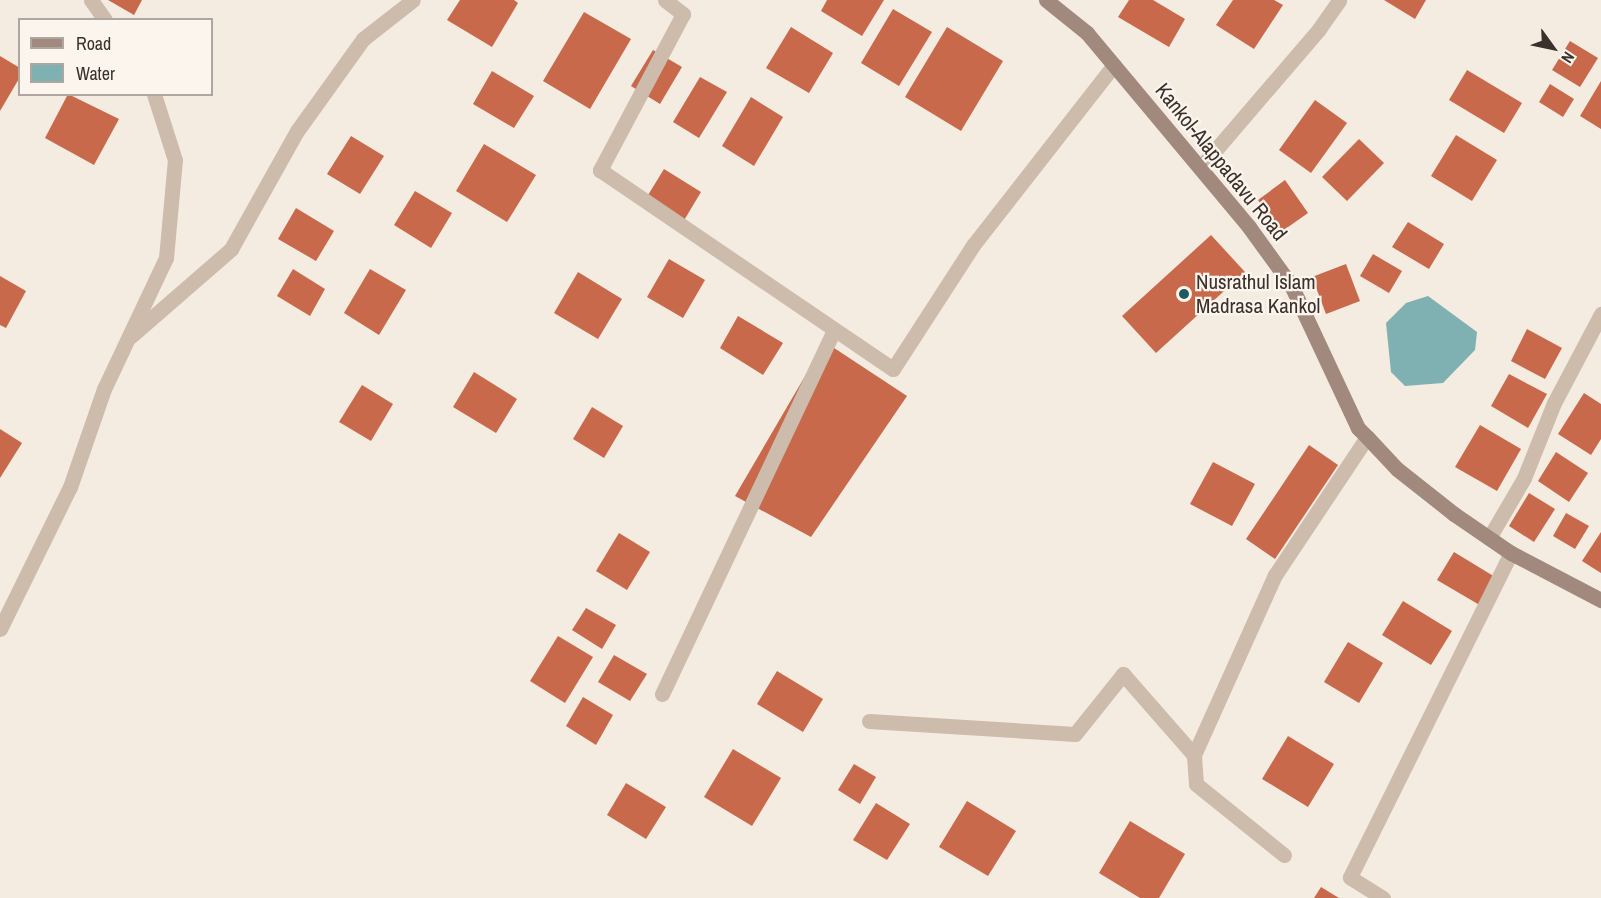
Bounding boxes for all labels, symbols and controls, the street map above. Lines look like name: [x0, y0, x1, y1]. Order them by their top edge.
legend: [18, 18, 213, 96]
north arrow: [1523, 18, 1583, 78]
text: Road: [76, 31, 111, 56]
text: N: [1556, 48, 1580, 68]
text: Water: [76, 61, 115, 86]
street label: Kankol-Alappadavu Road: [1150, 78, 1292, 246]
place label: Nusrathul Islam Madrasa Kankol: [1196, 269, 1320, 319]
marker: Nusrathul Islam Madrasa Kankol: [1177, 287, 1191, 301]

